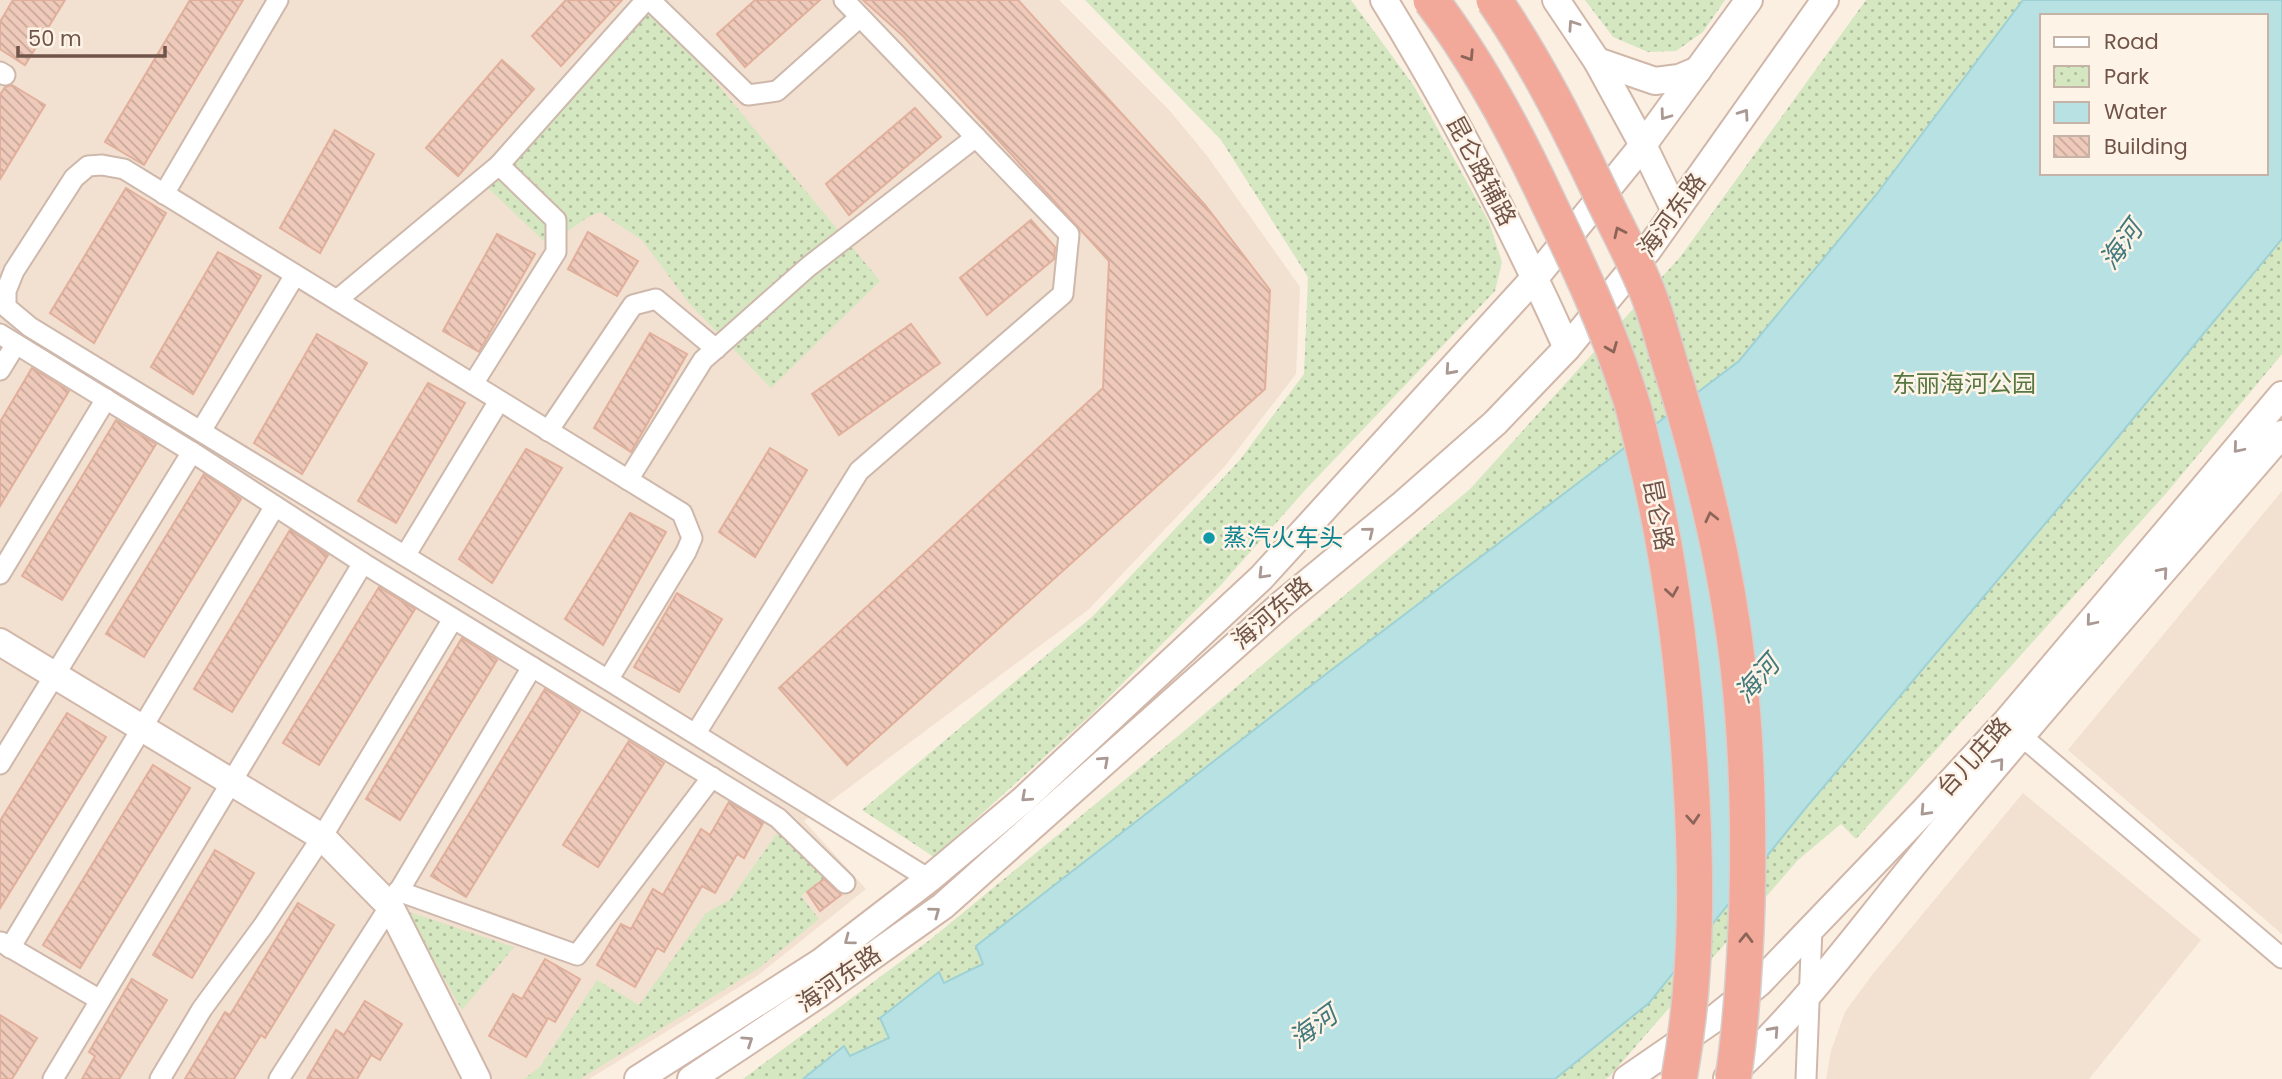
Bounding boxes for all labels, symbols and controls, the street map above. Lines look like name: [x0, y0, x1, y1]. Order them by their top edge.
scale bar: [18, 14, 164, 58]
legend: [2040, 14, 2268, 175]
one-way arrow: [1569, 20, 1581, 33]
text: 50 m: [28, 24, 82, 53]
text: Road: [2104, 27, 2159, 56]
one-way arrow: [1461, 49, 1474, 62]
text: Park: [2104, 62, 2149, 91]
text: Water: [2104, 97, 2167, 126]
one-way arrow: [1661, 107, 1674, 120]
one-way arrow: [1736, 109, 1748, 122]
street label: 昆仑路辅路: [1439, 110, 1524, 231]
text: Building: [2104, 132, 2188, 161]
street label: 海河东路: [1630, 166, 1713, 263]
water label: 海河: [2091, 209, 2154, 277]
one-way arrow: [1613, 227, 1627, 239]
one-way arrow: [1603, 342, 1617, 354]
one-way arrow: [1446, 362, 1458, 375]
park label: 东丽海河公园: [1892, 367, 2036, 400]
one-way arrow: [2234, 439, 2246, 452]
street label: 昆仑路: [1635, 476, 1682, 553]
one-way arrow: [1705, 511, 1720, 523]
place label: 蒸汽火车头: [1223, 521, 1343, 554]
one-way arrow: [1361, 528, 1374, 540]
marker: 蒸汽火车头: [1201, 530, 1217, 546]
one-way arrow: [1259, 566, 1272, 579]
one-way arrow: [2155, 567, 2167, 580]
street label: 海河东路: [1225, 569, 1319, 657]
one-way arrow: [1664, 587, 1679, 598]
one-way arrow: [2087, 613, 2099, 626]
water label: 海河: [1726, 644, 1791, 710]
street label: 台儿庄路: [1929, 710, 2018, 803]
one-way arrow: [1096, 756, 1109, 769]
one-way arrow: [1991, 759, 2003, 772]
one-way arrow: [1021, 789, 1034, 801]
one-way arrow: [1920, 802, 1933, 815]
one-way arrow: [1686, 814, 1701, 825]
one-way arrow: [927, 908, 939, 920]
one-way arrow: [844, 932, 857, 945]
one-way arrow: [1738, 932, 1754, 943]
street label: 海河东路: [790, 938, 887, 1020]
water label: 海河: [1281, 994, 1349, 1057]
one-way arrow: [1766, 1027, 1778, 1040]
one-way arrow: [740, 1036, 753, 1049]

